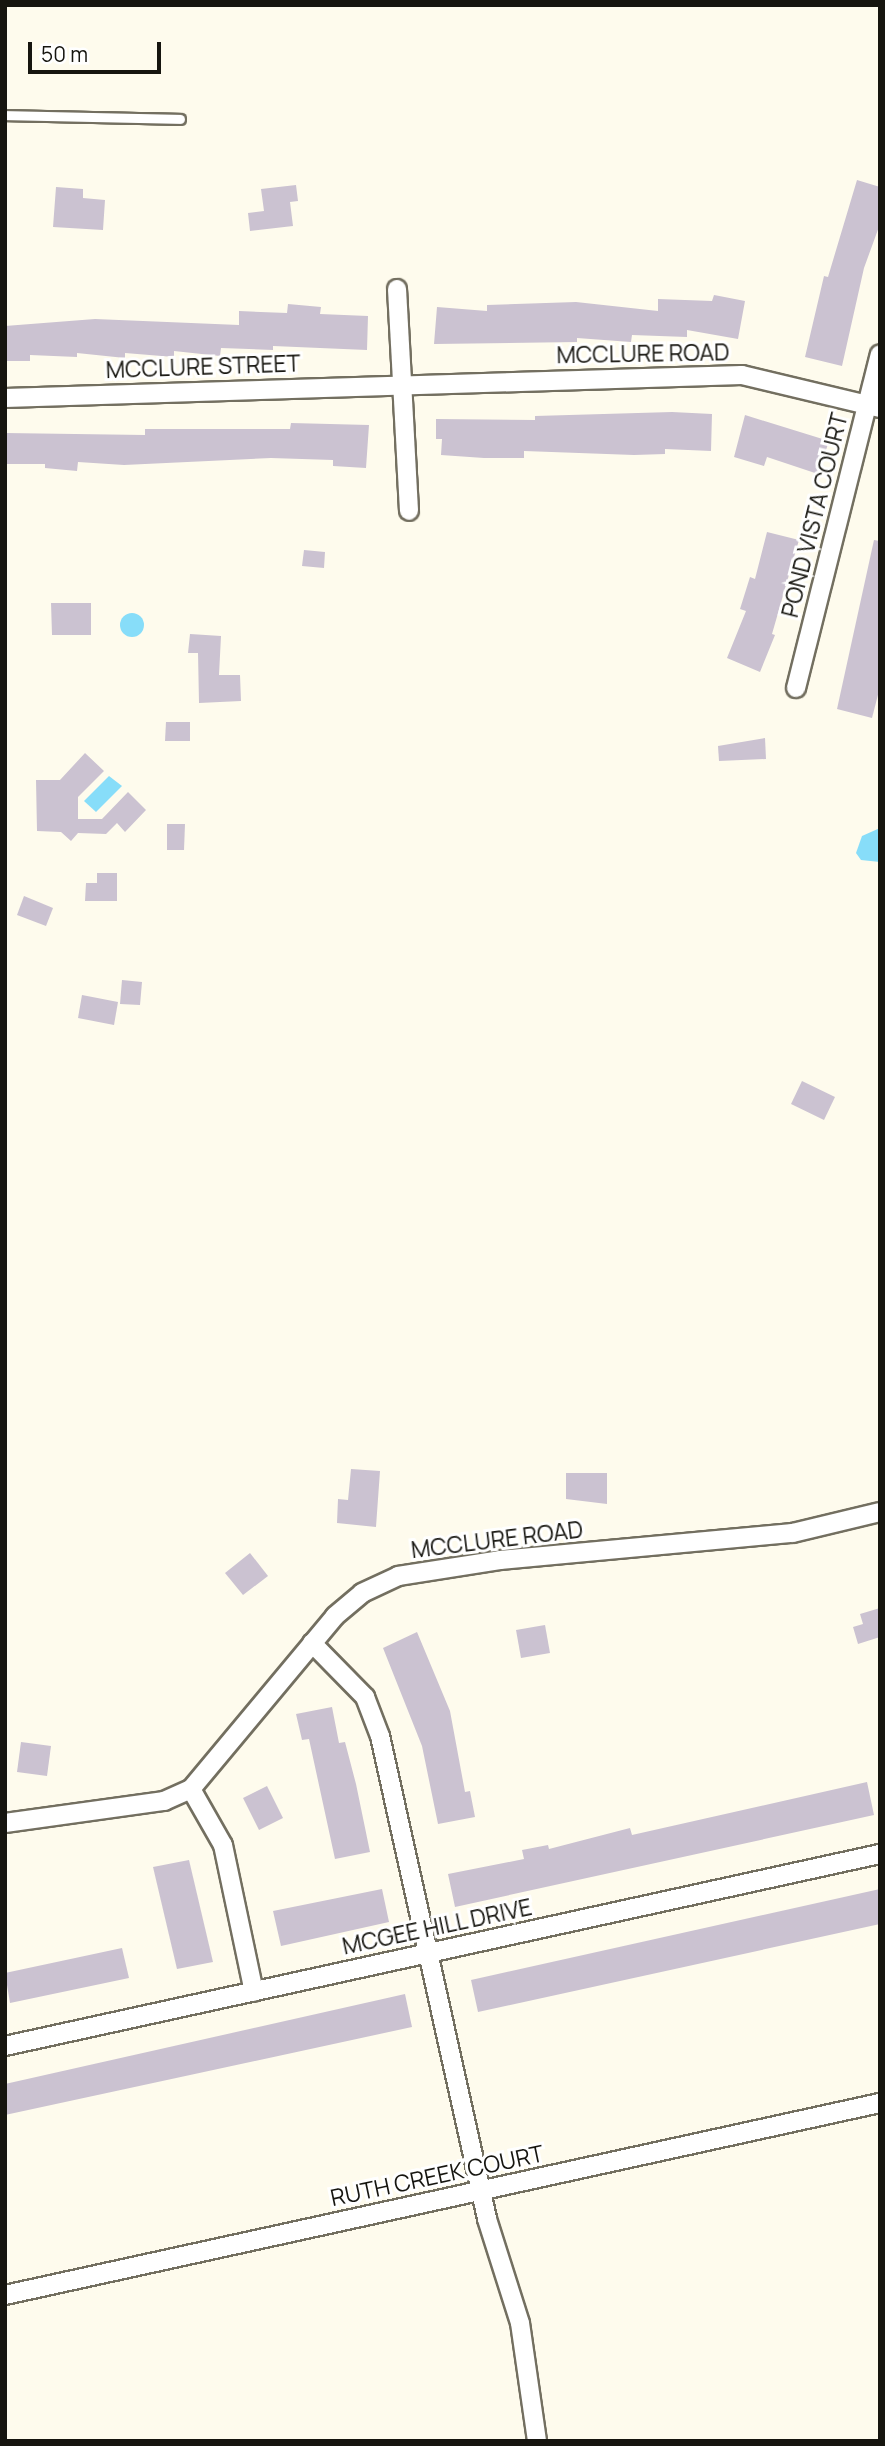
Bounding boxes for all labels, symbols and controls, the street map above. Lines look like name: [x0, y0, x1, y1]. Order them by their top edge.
scale bar: [32, 28, 164, 72]
text: 50 m: [41, 40, 88, 68]
street label: MCCLURE ROAD: [556, 338, 730, 368]
street label: MCCLURE STREET: [105, 349, 301, 383]
street label: POND VISTA COURT: [775, 410, 853, 620]
street label: MCCLURE ROAD: [409, 1515, 585, 1563]
street label: MCGEE HILL DRIVE: [339, 1892, 535, 1960]
street label: RUTH CREEK COURT: [328, 2139, 546, 2211]

